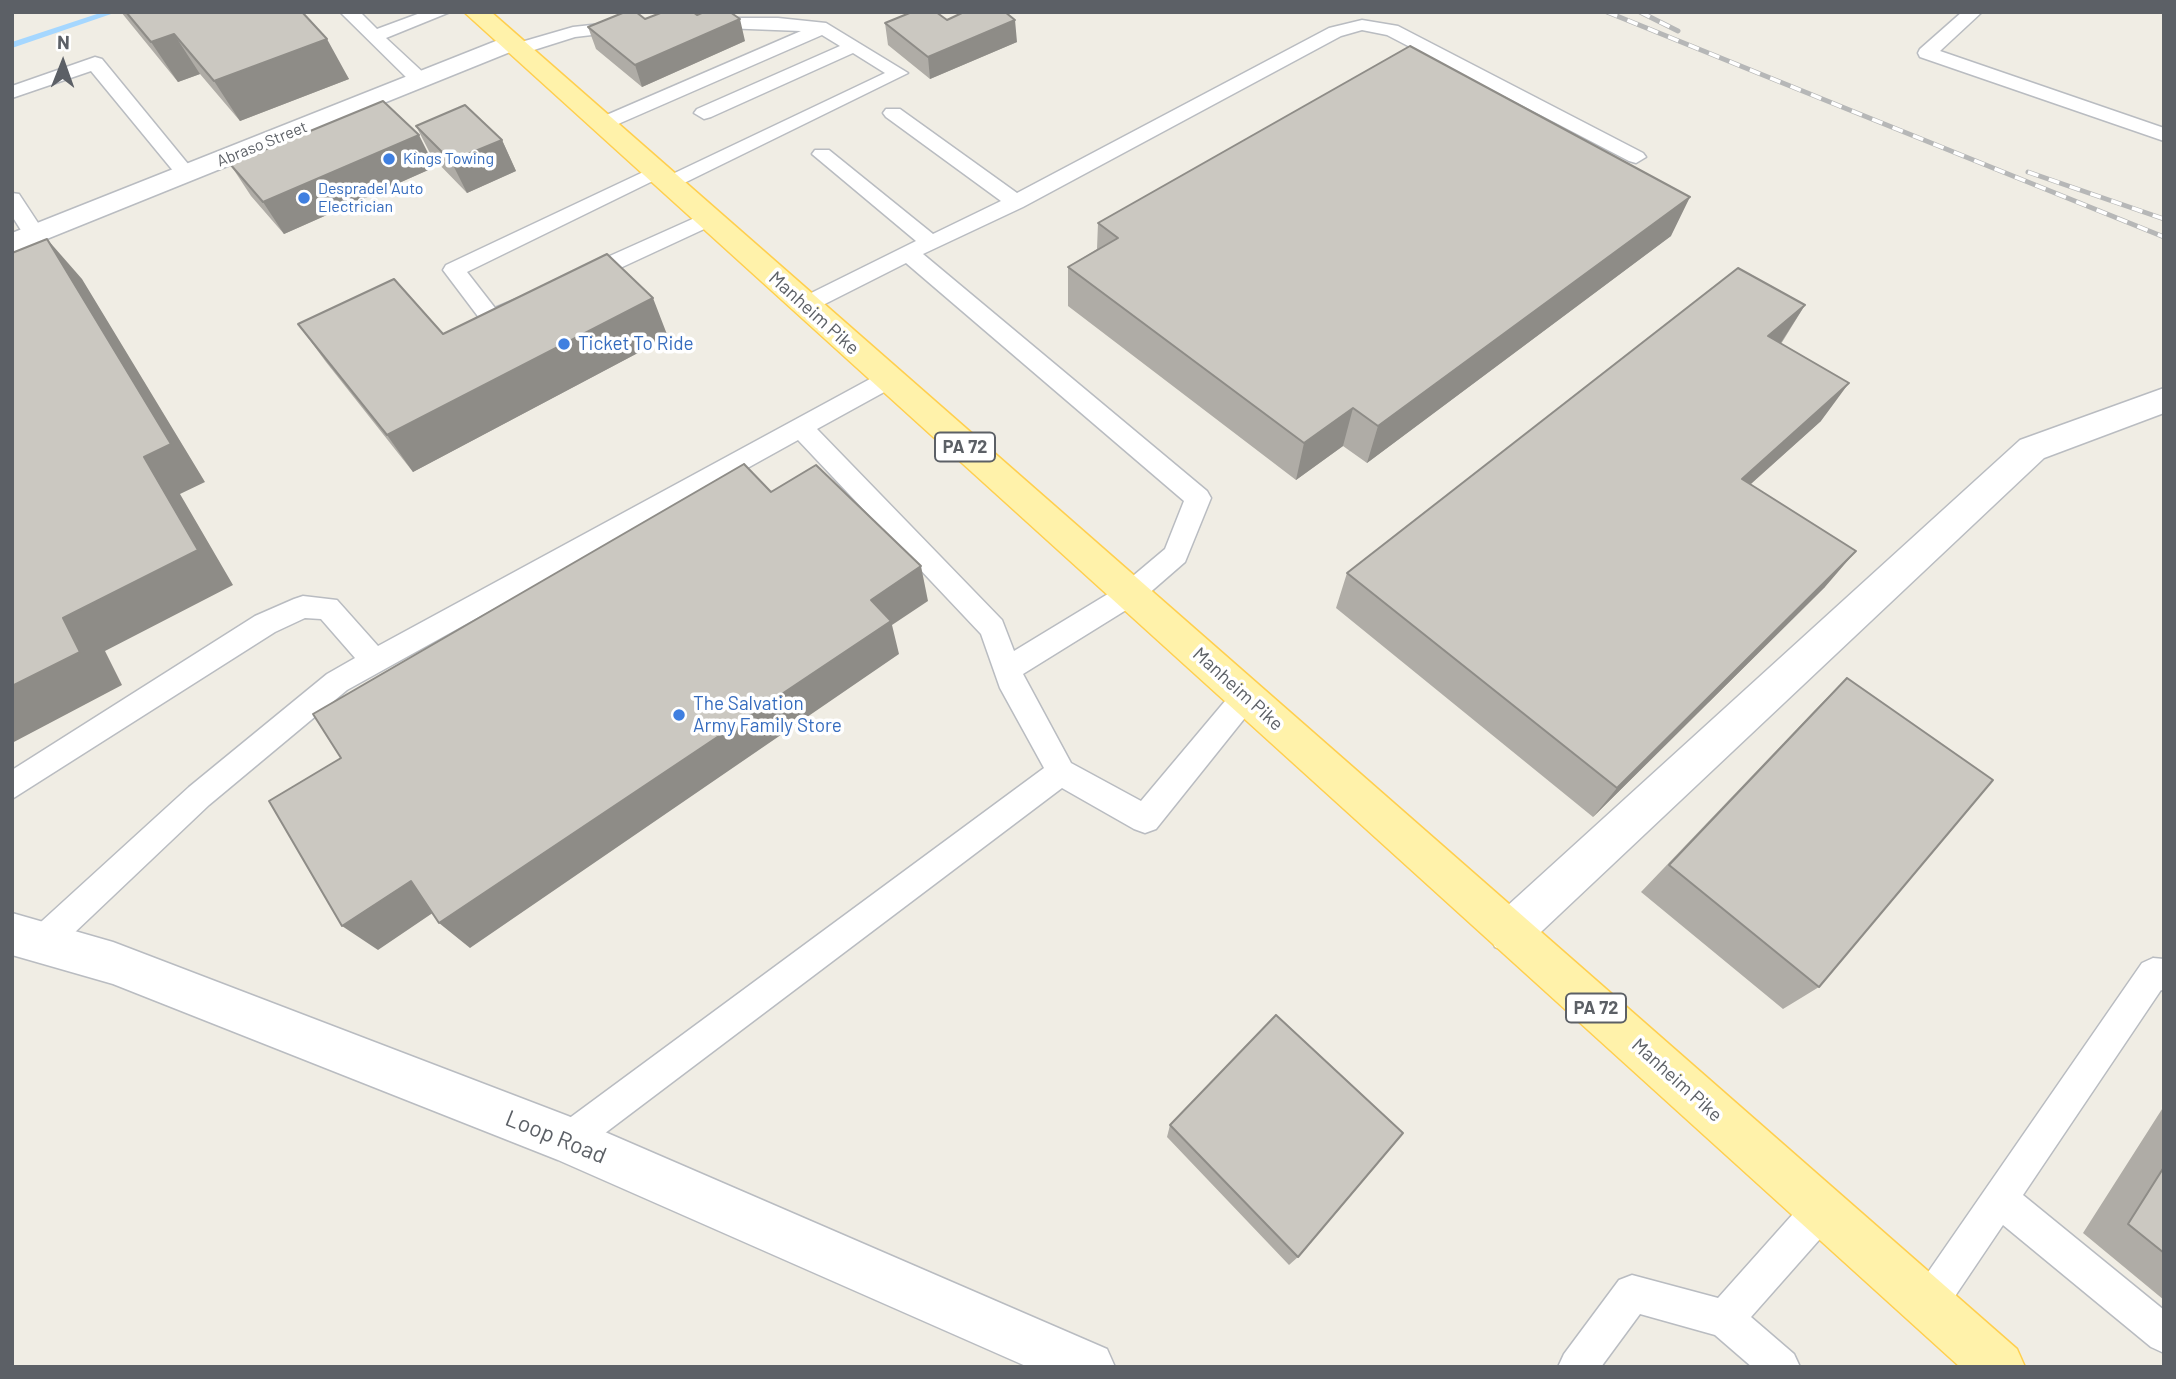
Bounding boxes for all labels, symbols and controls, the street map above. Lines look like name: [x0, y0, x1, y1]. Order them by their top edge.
north arrow: [28, 28, 98, 98]
text: N: [57, 30, 70, 53]
street label: Abraso Street: [214, 117, 310, 171]
place label: Kings Towing: [403, 149, 494, 169]
marker: Kings Towing: [381, 151, 397, 167]
place label: Despradel Auto Electrician: [318, 179, 424, 217]
marker: Despradel Auto Electrician: [296, 190, 312, 206]
street label: Manheim Pike: [764, 267, 864, 359]
place label: Ticket To Ride: [578, 333, 694, 355]
marker: Ticket To Ride: [556, 336, 572, 352]
road number: PA 72: [935, 432, 995, 462]
street label: Manheim Pike: [1188, 643, 1288, 735]
place label: The Salvation Army Family Store: [693, 693, 842, 737]
marker: The Salvation Army Family Store: [671, 707, 687, 723]
road number: PA 72: [1566, 993, 1626, 1023]
street label: Manheim Pike: [1627, 1034, 1727, 1126]
street label: Loop Road: [502, 1104, 610, 1170]

